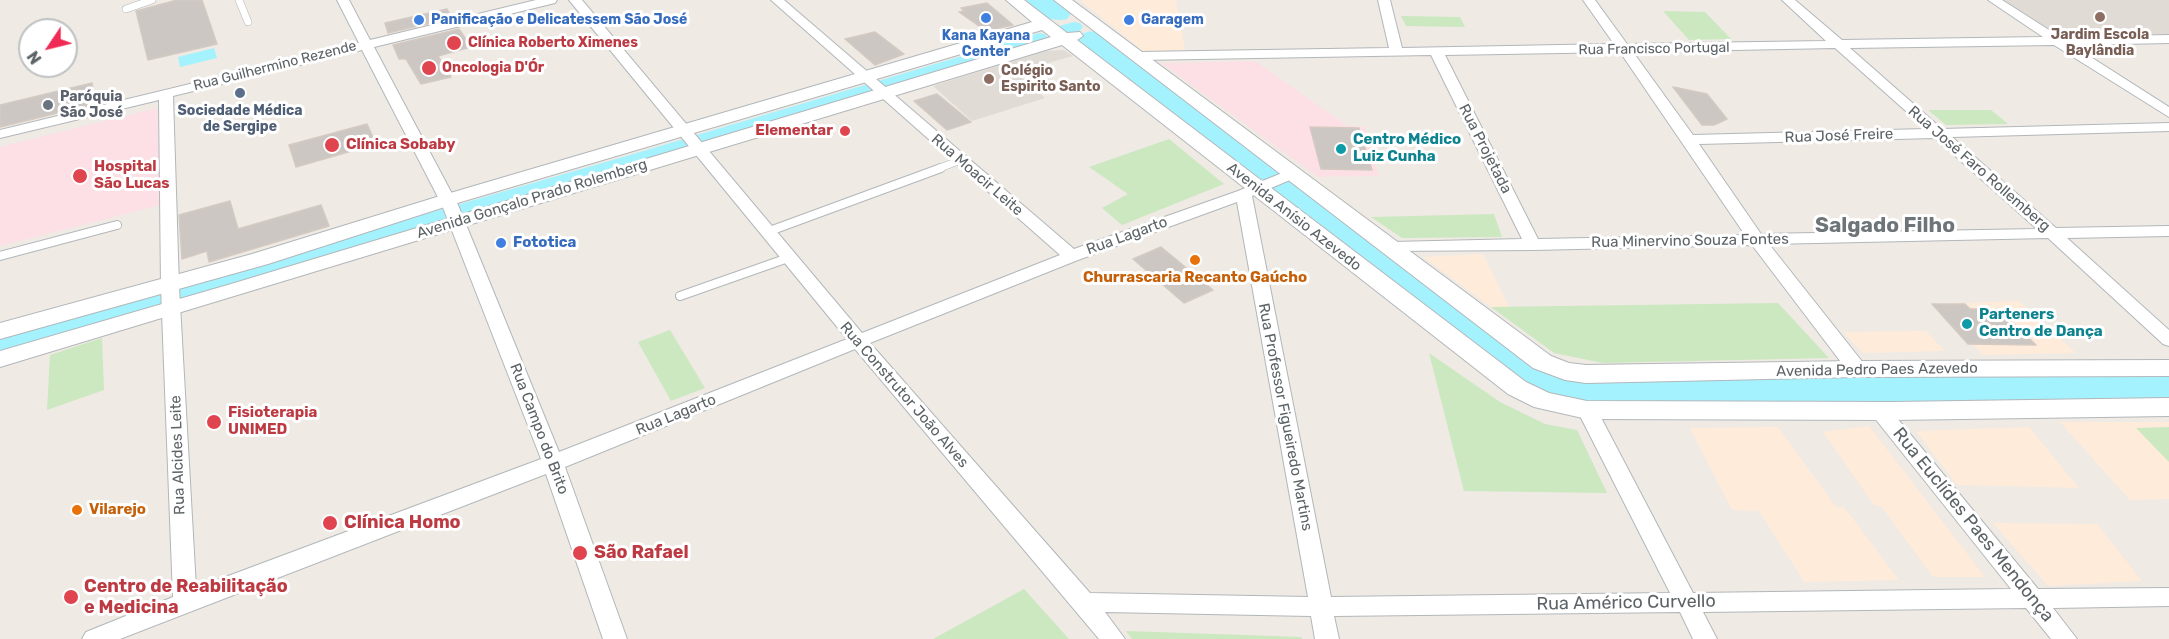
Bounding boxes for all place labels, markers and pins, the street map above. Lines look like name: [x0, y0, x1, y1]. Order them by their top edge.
marker: Jardim Escola Baylândia: [2093, 10, 2107, 24]
marker: Kana Kayana Center: [979, 11, 993, 25]
place label: Panificação e Delicatessem São José: [431, 12, 687, 28]
place label: Garagem: [1141, 12, 1204, 28]
marker: Panificação e Delicatessem São José: [412, 13, 426, 27]
marker: Garagem: [1122, 13, 1136, 27]
place label: Jardim Escola Baylândia: [2051, 27, 2149, 60]
place label: Kana Kayana Center: [942, 28, 1030, 60]
marker: Clínica Roberto Ximenes: [445, 34, 463, 52]
place label: Clínica Roberto Ximenes: [468, 35, 638, 51]
marker: Oncologia D'Ór: [420, 59, 438, 77]
place label: Oncologia D'Ór: [442, 60, 544, 76]
place label: Colégio Espirito Santo: [1001, 63, 1101, 96]
marker: Colégio Espirito Santo: [982, 72, 996, 86]
marker: Sociedade Médica de Sergipe: [233, 86, 247, 100]
place label: Paróquia São José: [60, 89, 123, 122]
marker: Paróquia São José: [41, 98, 55, 112]
place label: Sociedade Médica de Sergipe: [178, 103, 302, 136]
place label: Elementar: [755, 122, 833, 140]
marker: Elementar: [838, 124, 852, 138]
place label: Centro Médico Luiz Cunha: [1353, 131, 1461, 166]
marker: Clínica Sobaby: [323, 136, 341, 154]
place label: Clínica Sobaby: [346, 136, 455, 154]
marker: Centro Médico Luiz Cunha: [1334, 142, 1348, 156]
place label: Hospital São Lucas: [94, 158, 170, 193]
marker: Hospital São Lucas: [71, 167, 89, 185]
place label: Fototica: [513, 234, 576, 252]
marker: Fototica: [494, 236, 508, 250]
marker: Churrascaria Recanto Gaúcho: [1188, 253, 1202, 267]
place label: Churrascaria Recanto Gaúcho: [1083, 269, 1307, 287]
place label: Parteners Centro de Dança: [1979, 306, 2103, 341]
marker: Parteners Centro de Dança: [1960, 317, 1974, 331]
place label: Fisioterapia UNIMED: [228, 404, 317, 439]
marker: Fisioterapia UNIMED: [205, 413, 223, 431]
place label: Vilarejo: [89, 501, 146, 519]
marker: Vilarejo: [70, 503, 84, 517]
place label: Clínica Homo: [344, 512, 461, 534]
marker: Clínica Homo: [321, 514, 339, 532]
place label: São Rafael: [594, 542, 689, 564]
marker: São Rafael: [571, 544, 589, 562]
place label: Centro de Reabilitação e Medicina: [84, 576, 288, 618]
marker: Centro de Reabilitação e Medicina: [62, 588, 80, 606]

